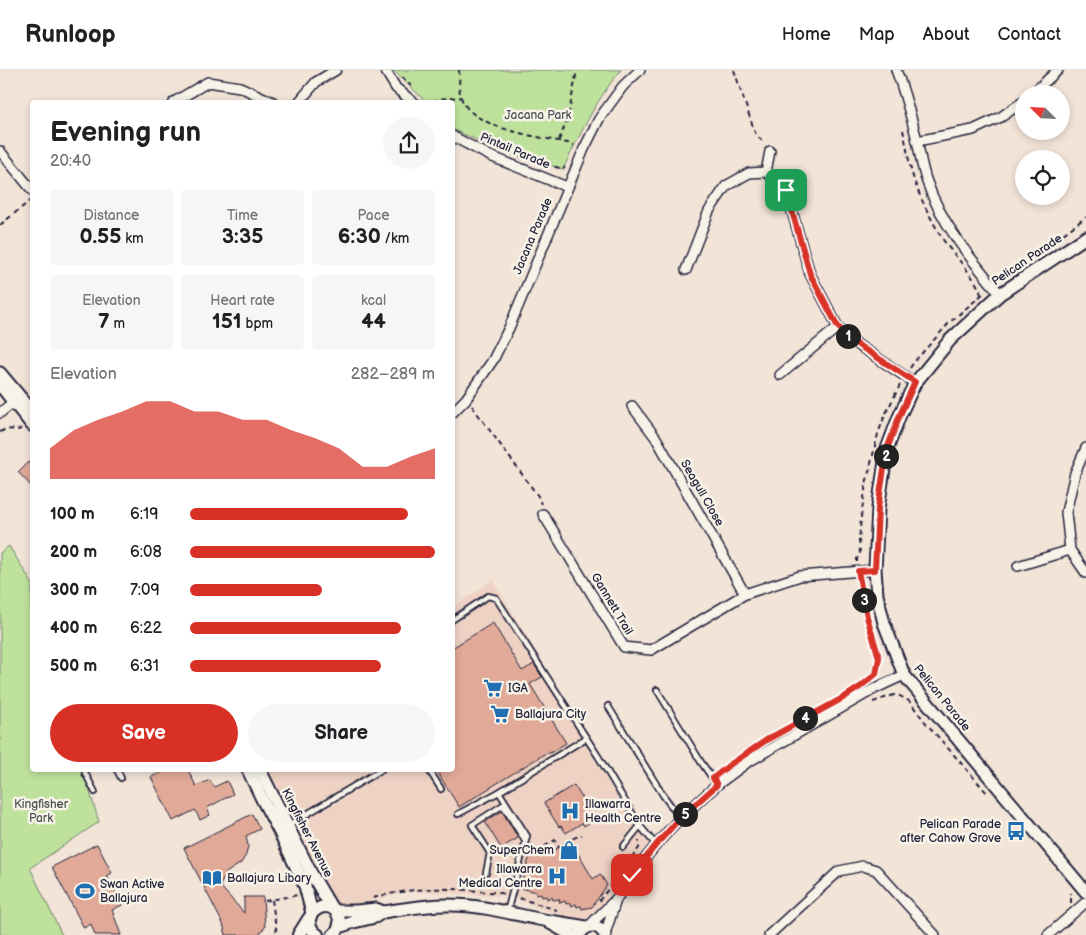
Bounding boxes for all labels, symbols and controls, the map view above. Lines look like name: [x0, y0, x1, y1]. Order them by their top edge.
text: Runloop: [25, 20, 115, 49]
text: Home: [782, 24, 831, 45]
text: Map: [859, 24, 895, 45]
text: About: [923, 24, 970, 45]
text: Contact: [998, 24, 1061, 45]
north arrow: [1015, 85, 1070, 140]
map controls: [1015, 85, 1070, 205]
park label: Jacana Park: [505, 108, 572, 123]
text: Evening run: [50, 116, 201, 149]
button: share: [383, 117, 435, 169]
street label: Pintail Parade: [478, 130, 552, 172]
button: locate: [1015, 150, 1070, 205]
text: 20:40: [50, 152, 91, 171]
pin: [765, 169, 807, 211]
icon: arrive: [772, 176, 800, 204]
street label: Jacana Parade: [510, 196, 556, 276]
text: Distance: [84, 207, 139, 224]
text: Time: [227, 207, 258, 224]
text: Pace: [358, 207, 389, 224]
text: 0.55: [79, 224, 121, 249]
text: 3:35: [222, 224, 263, 249]
text: 6:30: [338, 224, 381, 249]
text: km: [121, 230, 144, 247]
text: /km: [381, 230, 409, 247]
street label: Pelican Parade: [989, 231, 1065, 289]
text: Elevation: [82, 292, 141, 309]
text: Heart rate: [210, 292, 275, 309]
text: kcal: [361, 292, 386, 309]
text: 7: [98, 309, 110, 334]
text: 151: [212, 309, 242, 334]
text: 44: [361, 309, 386, 334]
text: m: [110, 315, 125, 332]
text: bpm: [242, 315, 273, 332]
pin: 1: [836, 324, 860, 348]
text: 1: [846, 328, 851, 345]
text: Elevation: [50, 365, 117, 384]
text: 282–289 m: [351, 365, 435, 384]
pin: 2: [874, 444, 898, 468]
text: 2: [882, 448, 891, 465]
street label: Seagull Close: [677, 457, 727, 529]
text: 100 m: [50, 505, 95, 524]
text: 6:19: [130, 505, 158, 524]
text: 200 m: [50, 543, 97, 562]
text: 6:08: [130, 543, 162, 562]
street label: Gannett Trail: [588, 570, 636, 638]
text: 300 m: [50, 581, 97, 600]
text: 7:09: [130, 581, 160, 600]
pin: 3: [852, 588, 876, 612]
text: 3: [860, 592, 869, 609]
text: 400 m: [50, 619, 97, 638]
text: 6:22: [130, 619, 162, 638]
text: 500 m: [50, 657, 97, 676]
text: 6:31: [130, 657, 159, 676]
street label: Pelican Parade: [910, 662, 974, 734]
supermarket icon: IGA: [482, 677, 504, 699]
place label: IGA: [508, 681, 529, 696]
supermarket icon: Ballajura City: [489, 703, 511, 725]
button: Save: [50, 704, 238, 762]
button: Share: [248, 704, 435, 762]
pin: 4: [792, 706, 818, 730]
place label: Ballajura City: [515, 707, 587, 722]
text: 4: [801, 710, 810, 727]
street label: Kingfisher Avenue: [278, 786, 336, 880]
park label: Kingfisher Park: [14, 797, 69, 826]
place label: Illawarra Health Centre: [585, 797, 661, 826]
hospital icon: Illawarra Health Centre: [559, 800, 581, 822]
pin: 5: [672, 802, 698, 826]
text: 5: [681, 806, 690, 823]
place label: Pelican Parade after Cahow Grove: [900, 817, 1001, 846]
bus stop icon: Pelican Parade after Cahow Grove: [1005, 820, 1027, 842]
shop icon: SuperChem: [558, 839, 580, 861]
place label: SuperChem: [489, 843, 554, 858]
pin: [611, 854, 653, 896]
icon: check: [618, 861, 646, 889]
place label: Illawarra Medical Centre: [458, 862, 542, 891]
hospital icon: Illawarra Medical Centre: [546, 865, 568, 887]
library icon: Ballajura Libary: [201, 867, 223, 889]
place label: Ballajura Libary: [227, 871, 312, 886]
place label: Swan Active Ballajura: [100, 877, 164, 906]
sports icon: Swan Active Ballajura: [74, 880, 96, 902]

